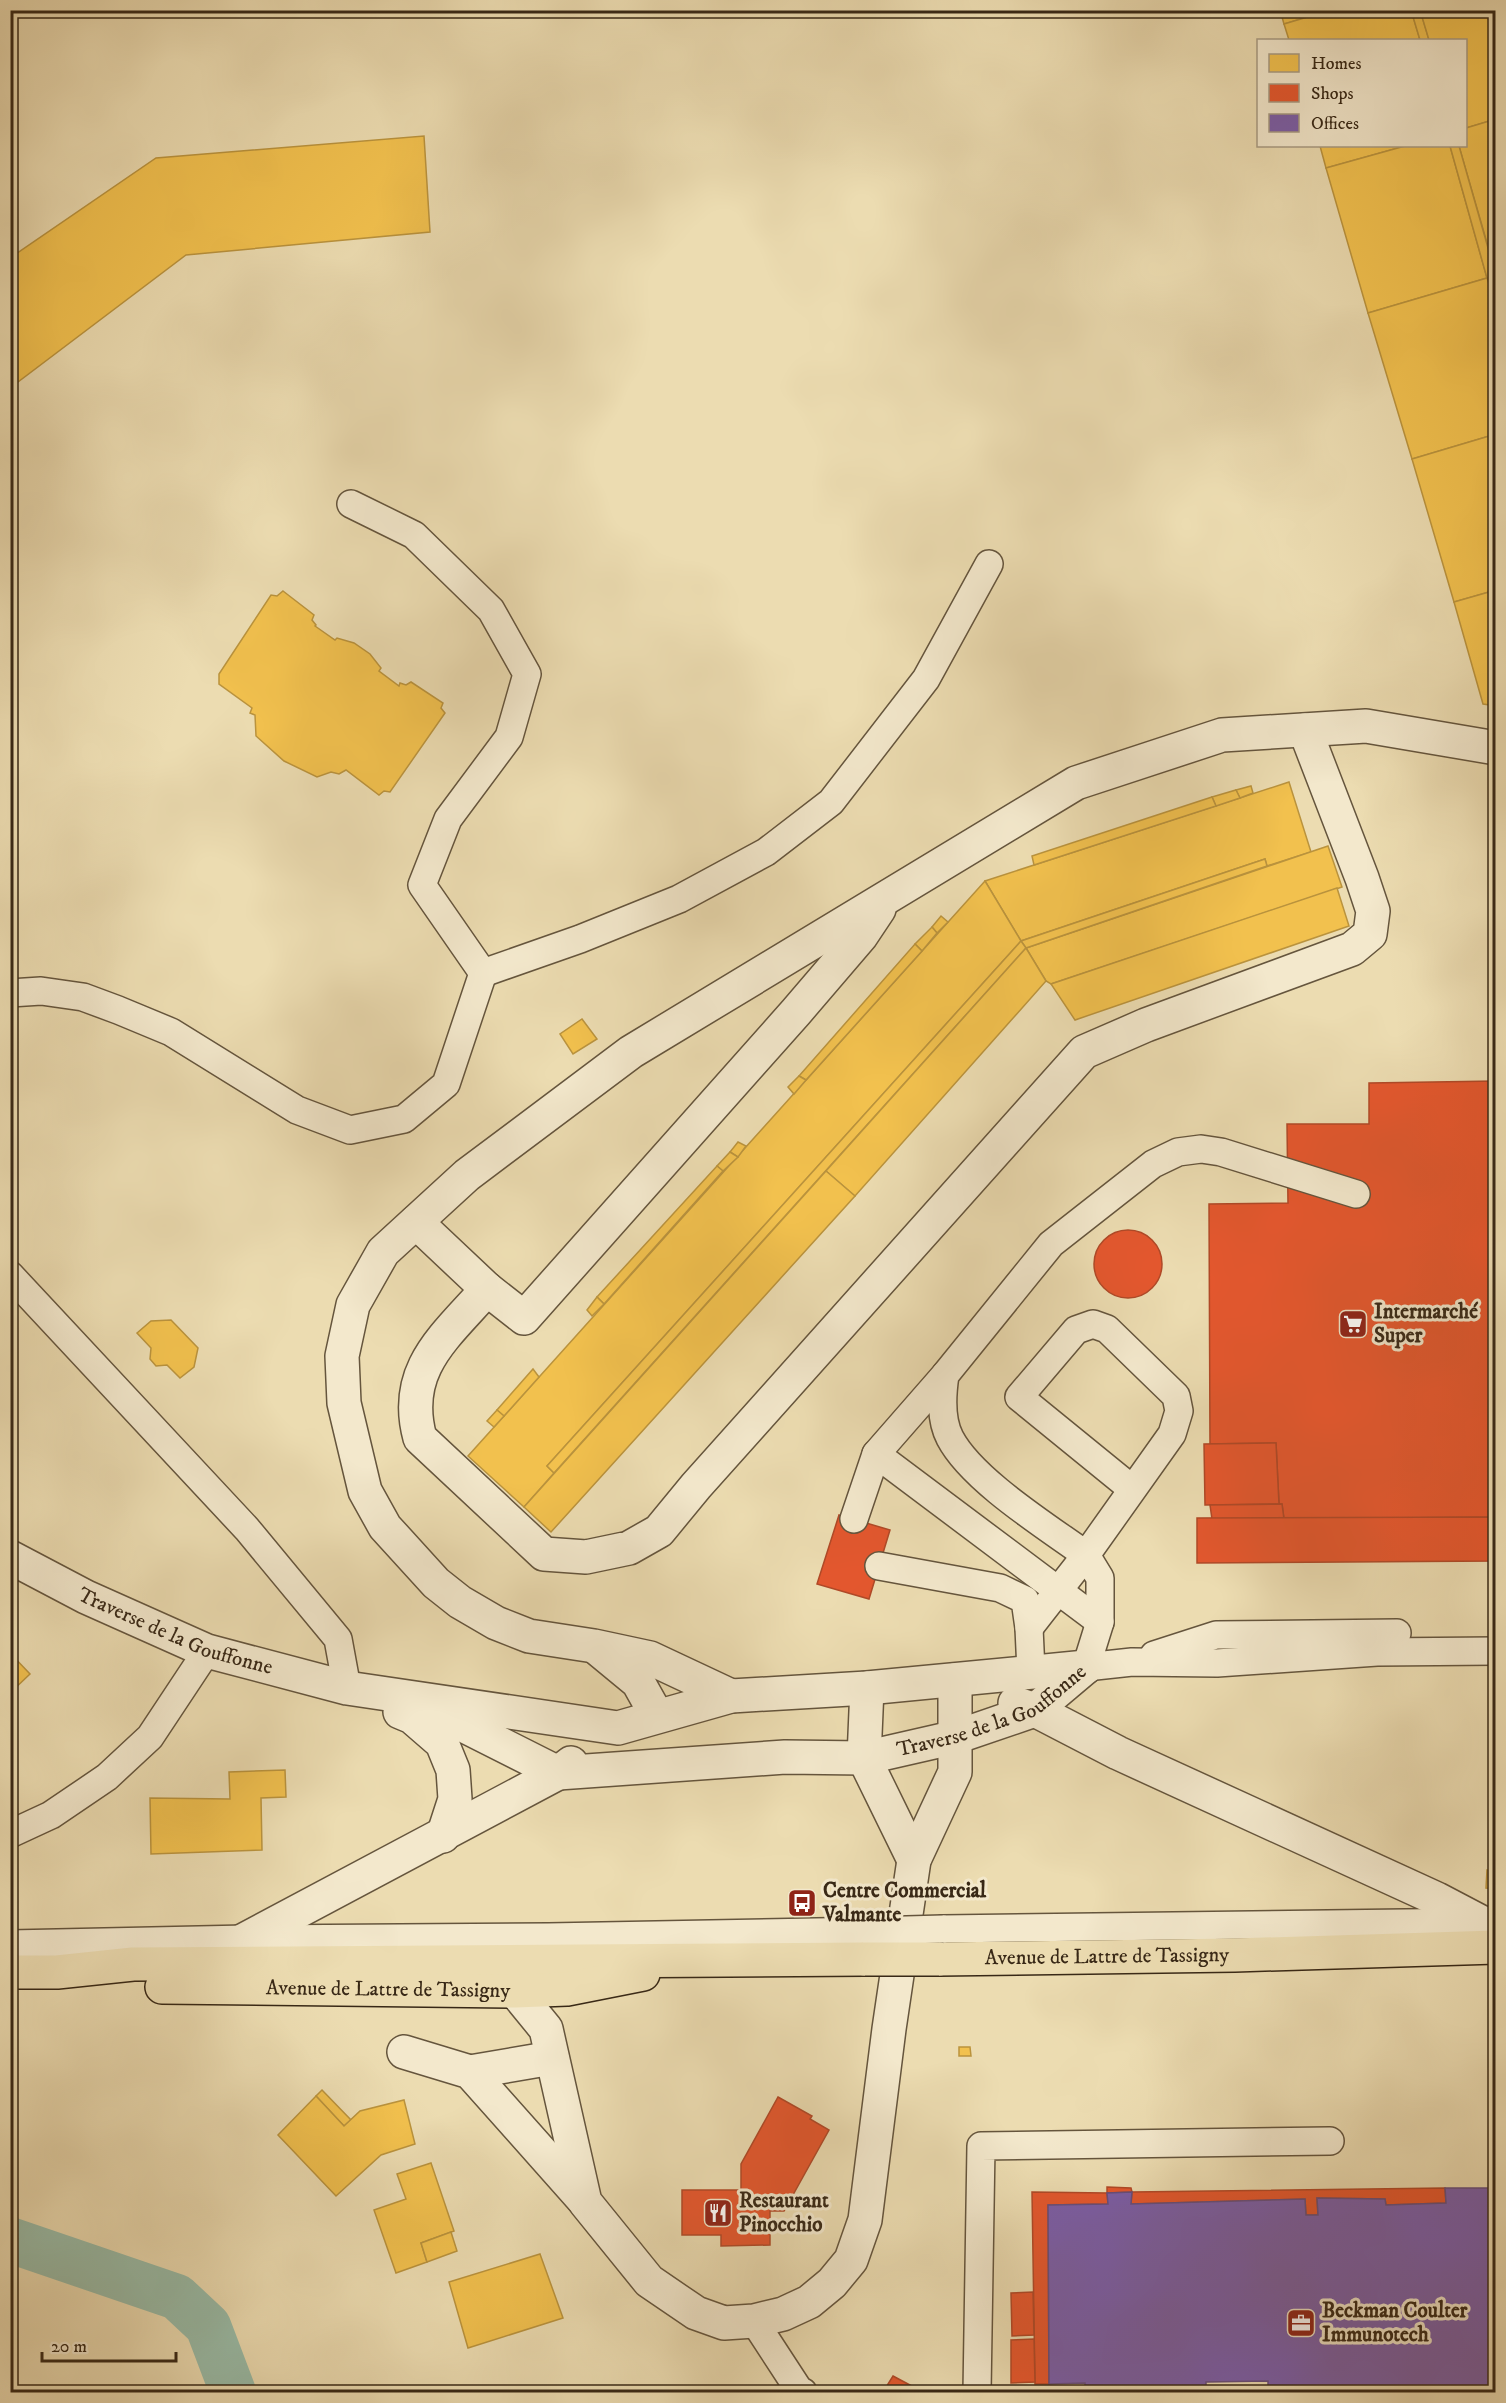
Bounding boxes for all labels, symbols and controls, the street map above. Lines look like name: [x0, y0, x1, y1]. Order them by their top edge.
legend: [1257, 39, 1467, 147]
text: Homes: [1311, 53, 1362, 75]
text: Shops: [1311, 83, 1354, 105]
text: Offices: [1311, 113, 1359, 135]
place label: Intermarché Super: [1374, 1299, 1478, 1349]
supermarket icon: Intermarché Super: [1337, 1308, 1369, 1340]
street label: Traverse de la Gouffonne: [73, 1582, 276, 1681]
street label: Traverse de la Gouffonne: [894, 1659, 1092, 1763]
place label: Centre Commercial Valmante: [822, 1878, 987, 1928]
bus stop icon: Centre Commercial Valmante: [786, 1887, 818, 1919]
street label: Avenue de Lattre de Tassigny: [985, 1942, 1230, 1971]
street label: Avenue de Lattre de Tassigny: [266, 1975, 511, 2004]
place label: Restaurant Pinocchio: [739, 2188, 829, 2238]
restaurant icon: Restaurant Pinocchio: [702, 2197, 734, 2229]
place label: Beckman Coulter Immunotech: [1322, 2298, 1469, 2348]
office icon: Beckman Coulter Immunotech: [1285, 2307, 1317, 2339]
scale bar: [42, 2325, 176, 2363]
text: 20 m: [51, 2336, 87, 2358]

